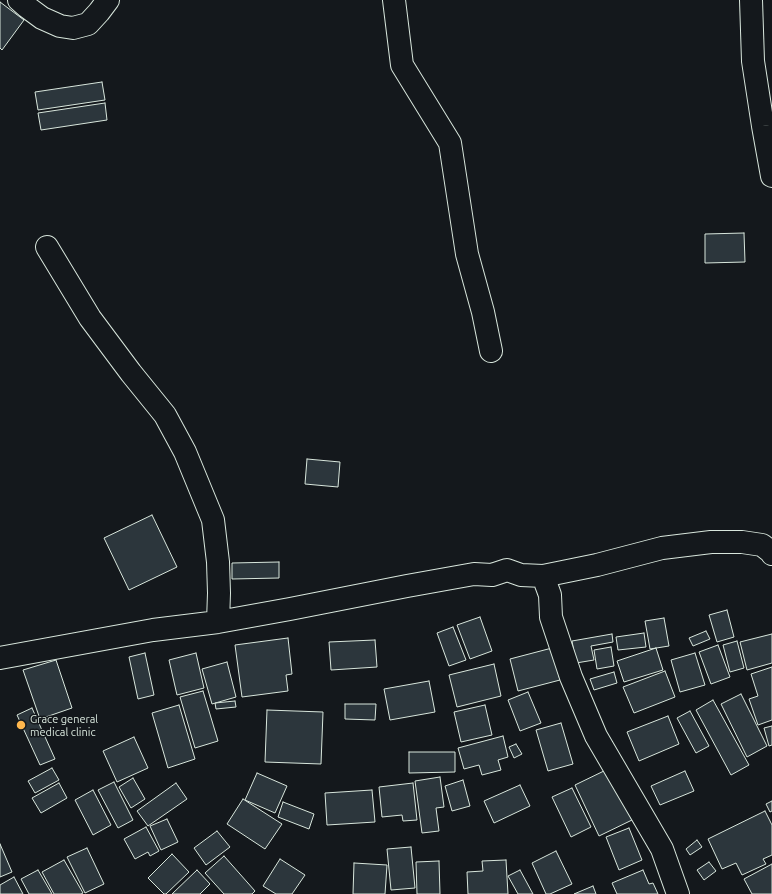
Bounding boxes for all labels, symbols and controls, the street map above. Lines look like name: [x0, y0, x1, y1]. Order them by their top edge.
place label: Grace general medical clinic: [30, 712, 98, 738]
marker: Grace general medical clinic: [15, 719, 27, 731]

